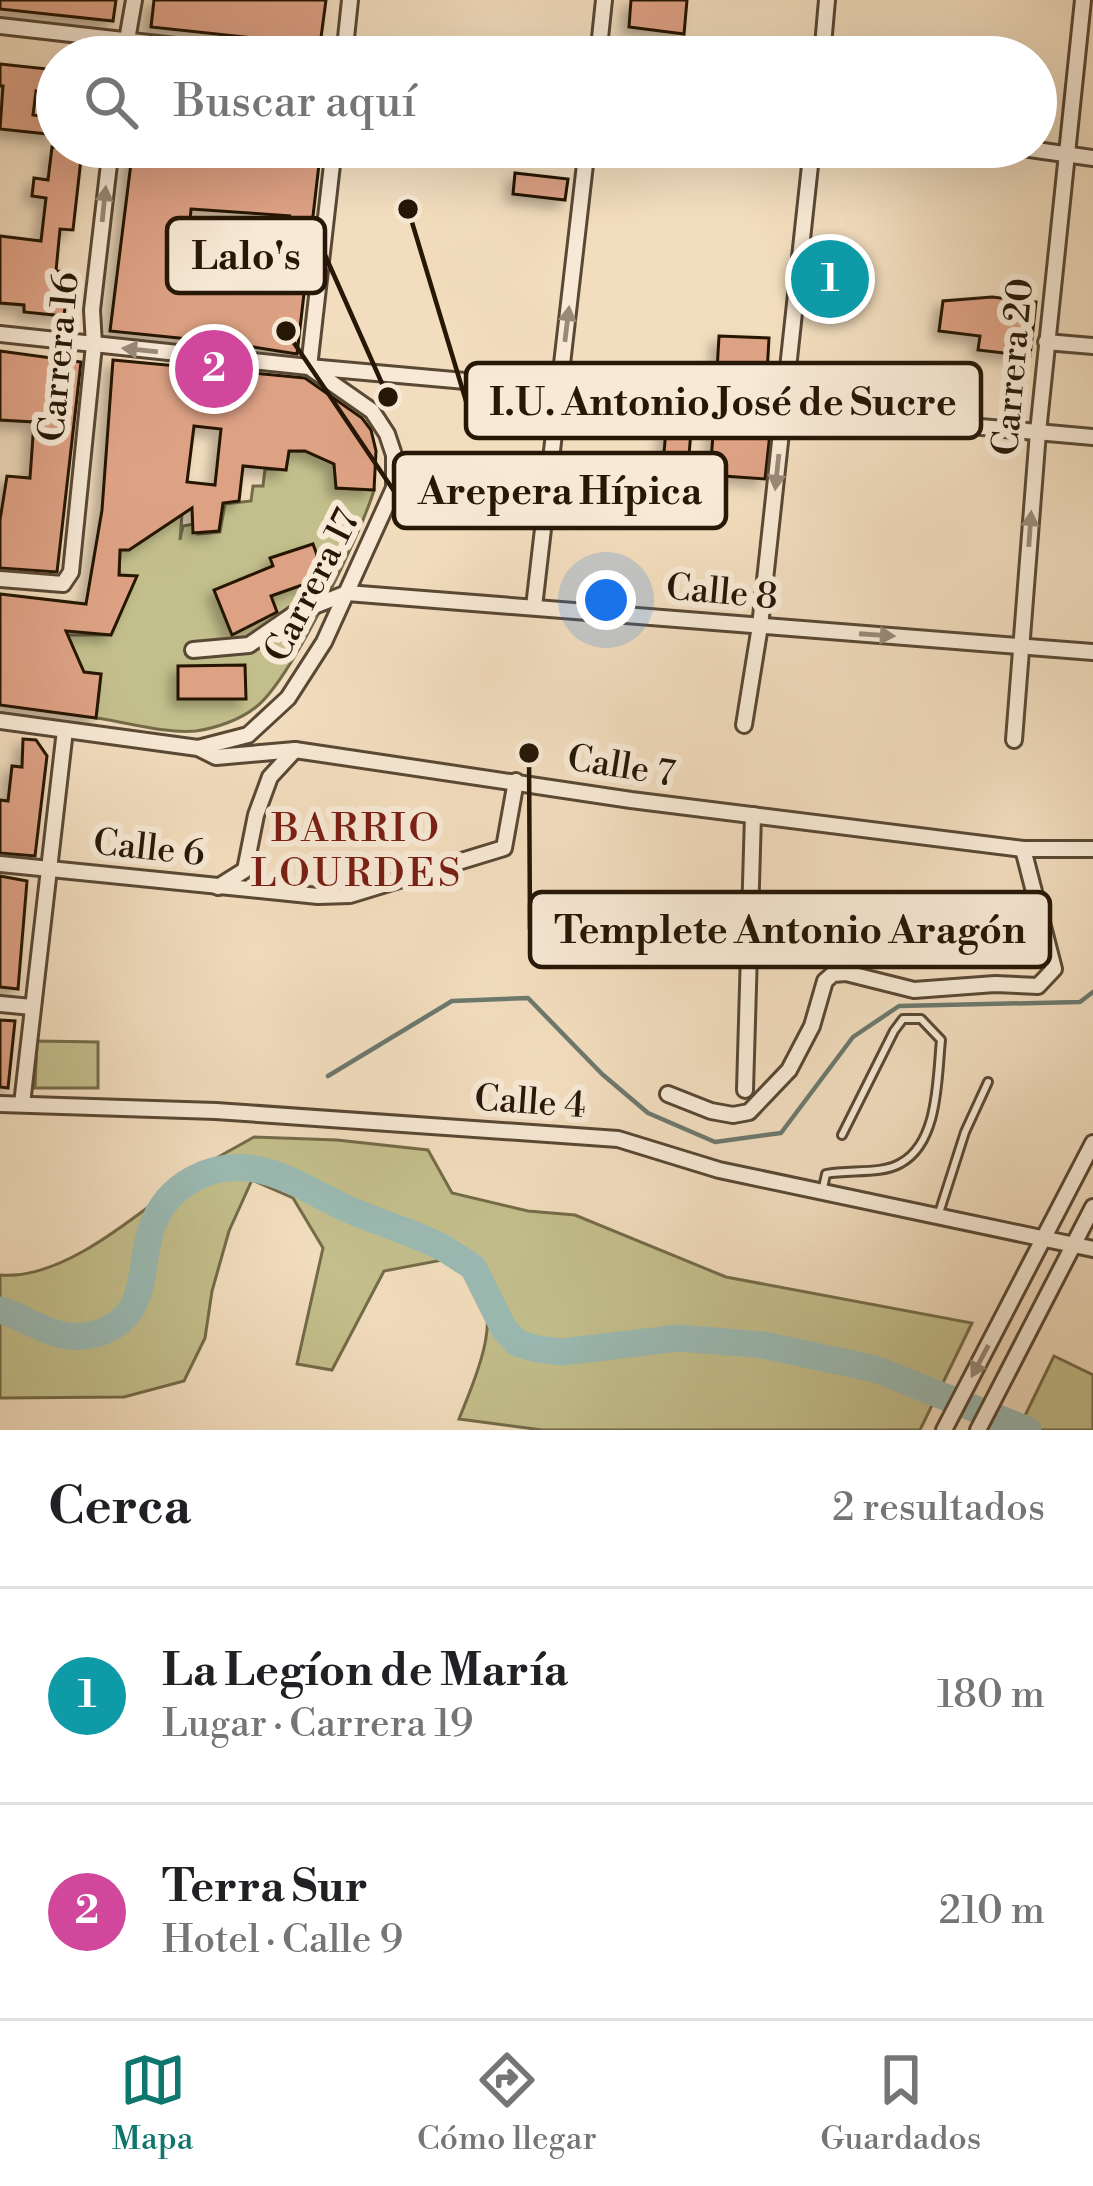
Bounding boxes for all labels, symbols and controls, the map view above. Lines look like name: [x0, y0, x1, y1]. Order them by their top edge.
search box: [36, 36, 1057, 168]
icon: search: [78, 69, 144, 135]
text: Buscar aquí: [174, 74, 416, 131]
one-way arrow: [95, 185, 114, 222]
callout: Lalo's: [167, 218, 325, 293]
text: Lalo's: [191, 233, 301, 282]
pin: 1: [791, 234, 869, 324]
street label: Carrera 16: [30, 270, 90, 444]
street label: Carrera 20: [984, 276, 1044, 458]
one-way arrow: [558, 305, 577, 342]
pin: 2: [175, 324, 253, 414]
one-way arrow: [121, 340, 158, 359]
callout: I.U. Antonio José de Sucre: [466, 363, 981, 438]
text: I.U. Antonio José de Sucre: [489, 379, 957, 428]
callout: Arepera Hípica: [394, 453, 726, 528]
one-way arrow: [767, 454, 786, 491]
text: Arepera Hípica: [417, 468, 703, 517]
street label: Carrera 17: [255, 502, 371, 670]
one-way arrow: [1021, 510, 1040, 548]
street label: Calle 8: [664, 566, 780, 620]
your location: [576, 570, 636, 630]
one-way arrow: [859, 626, 896, 645]
street label: Calle 7: [564, 736, 678, 798]
district label: BARRIO LOURDES: [251, 805, 463, 899]
street label: Calle 6: [91, 821, 207, 877]
callout: Templete Antonio Aragón: [530, 892, 1050, 967]
text: Templete Antonio Aragón: [554, 907, 1026, 956]
street label: Calle 4: [473, 1077, 587, 1129]
one-way arrow: [970, 1343, 991, 1378]
text: Cerca: [48, 1476, 191, 1540]
text: 2 resultados: [832, 1484, 1045, 1533]
text: La Legíon de María: [162, 1643, 568, 1700]
text: 1: [78, 1671, 96, 1720]
text: 180 m: [937, 1671, 1045, 1720]
text: Lugar · Carrera 19: [162, 1700, 473, 1749]
text: Terra Sur: [162, 1859, 368, 1916]
text: 2: [75, 1887, 99, 1936]
text: 210 m: [939, 1887, 1045, 1936]
text: Hotel · Calle 9: [162, 1916, 403, 1965]
tab: Mapa: [112, 2047, 193, 2160]
tab: Cómo llegar: [417, 2047, 597, 2160]
tab: Guardados: [820, 2047, 981, 2160]

